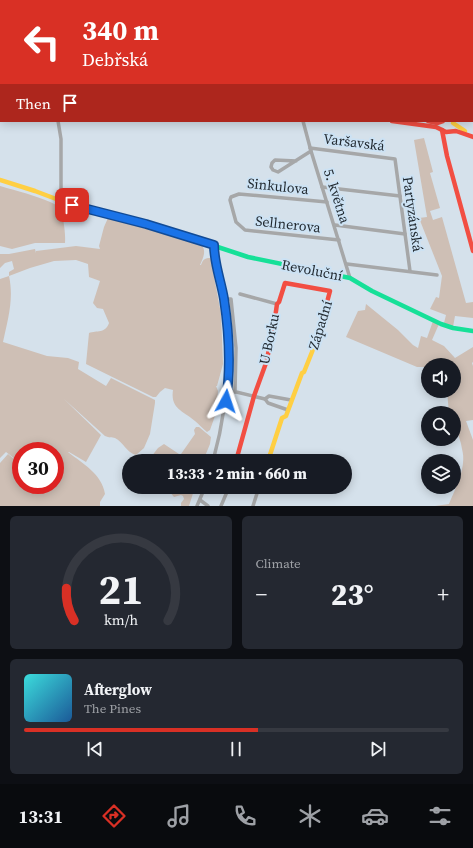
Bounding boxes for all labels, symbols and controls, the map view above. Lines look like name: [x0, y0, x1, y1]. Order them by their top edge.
text: 340 m: [82, 11, 159, 49]
icon: left: [16, 16, 68, 68]
text: Debřská: [82, 47, 148, 72]
icon: arrive: [59, 92, 81, 114]
text: Then: [16, 93, 51, 114]
street label: Varšavská: [322, 128, 387, 156]
street label: 5. května: [319, 166, 355, 227]
street label: Sinkulova: [246, 173, 310, 199]
street label: Partyzánská: [398, 175, 428, 254]
pin: [55, 188, 89, 222]
icon: arrive: [61, 194, 83, 216]
street label: Sellnerova: [254, 211, 323, 237]
street label: Revoluční: [280, 254, 344, 286]
street label: Západní: [303, 298, 337, 352]
street label: U Borku: [254, 312, 284, 366]
map controls: [421, 358, 461, 494]
button: sound: [421, 358, 461, 398]
position arrow: [205, 380, 247, 422]
button: search: [421, 406, 461, 446]
speed limit sign: 30: [12, 442, 64, 494]
button: layers: [421, 454, 461, 494]
text: 13:33 · 2 min · 660 m: [167, 463, 307, 484]
text: Climate: [256, 555, 301, 572]
text: 21: [98, 560, 143, 617]
text: 23°: [331, 574, 374, 615]
text: −: [256, 579, 267, 609]
text: +: [437, 579, 449, 609]
text: km/h: [104, 609, 138, 629]
text: Afterglow: [84, 679, 152, 700]
text: The Pines: [84, 700, 141, 717]
icon: previous: [84, 738, 106, 760]
icon: pause: [225, 738, 247, 760]
icon: next: [367, 738, 389, 760]
icon: directions: [100, 802, 128, 830]
icon: music: [165, 802, 193, 830]
icon: phone: [231, 802, 259, 830]
icon: climate: [296, 802, 324, 830]
icon: car: [361, 802, 389, 830]
icon: filters: [426, 802, 454, 830]
text: 13:31: [19, 804, 63, 829]

